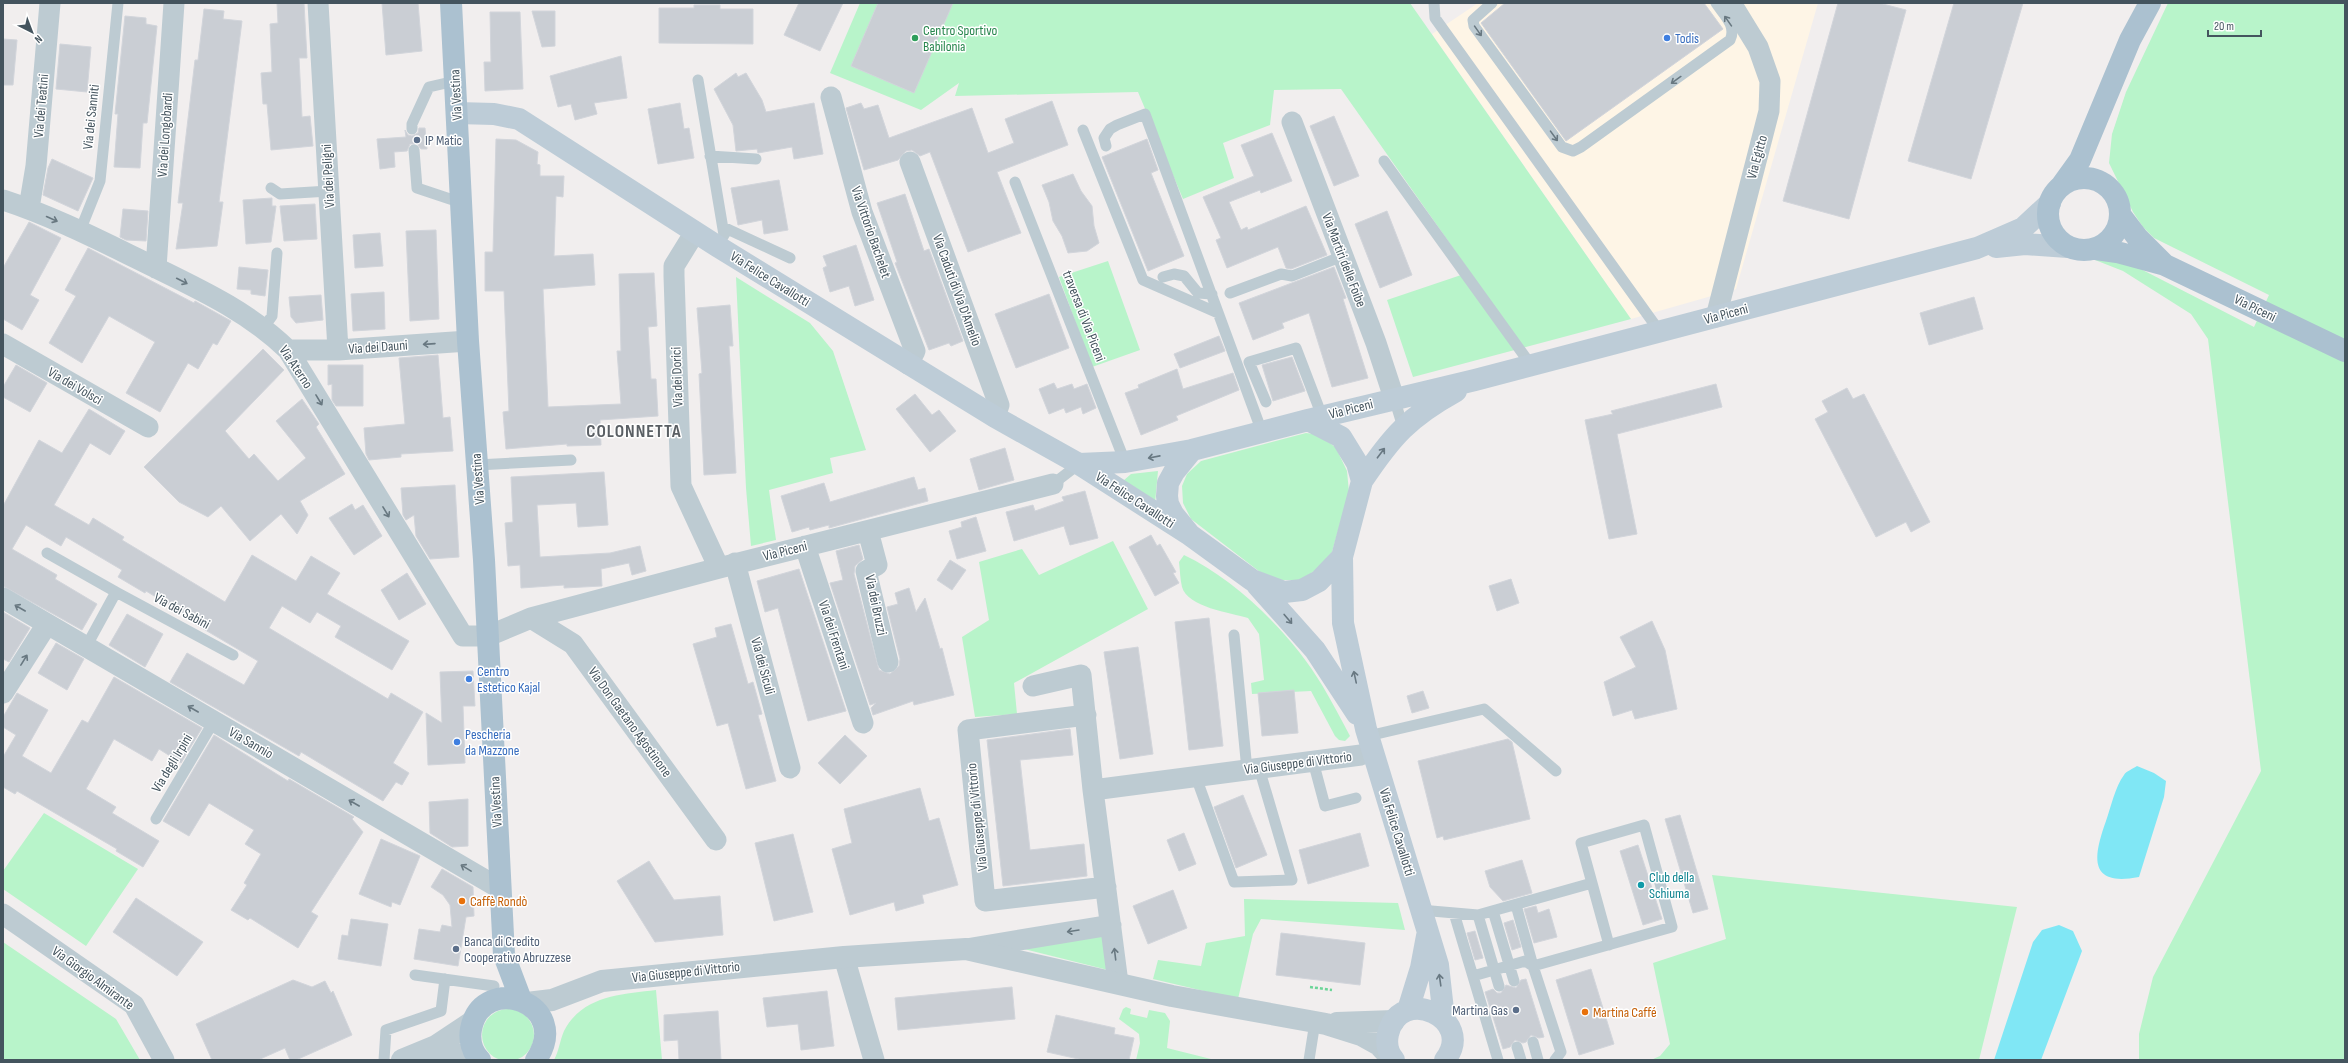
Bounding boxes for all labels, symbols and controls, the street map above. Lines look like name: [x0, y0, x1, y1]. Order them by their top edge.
north arrow: [12, 12, 52, 52]
scale bar: [2208, 12, 2261, 38]
one-way arrow: [1724, 16, 1732, 27]
text: 20 m: [2214, 19, 2234, 34]
place label: Centro Sportivo Babilonia: [923, 22, 997, 55]
one-way arrow: [1474, 25, 1482, 36]
place label: Todis: [1675, 30, 1699, 47]
text: N: [32, 32, 45, 46]
marker: Centro Sportivo Babilonia: [910, 33, 920, 43]
marker: Todis: [1662, 33, 1672, 43]
street label: Via Vestina: [446, 69, 466, 121]
street label: Via dei Teatini: [30, 73, 52, 139]
one-way arrow: [1670, 76, 1681, 84]
street label: Via dei Sanniti: [79, 83, 103, 151]
street label: Via dei Longobardi: [154, 92, 176, 178]
one-way arrow: [1550, 130, 1558, 141]
place label: IP Matic: [425, 132, 462, 149]
street label: Via Egitto: [1743, 133, 1771, 181]
marker: IP Matic: [412, 135, 422, 145]
street label: Via dei Peligni: [318, 144, 338, 208]
street label: Via Vittorio Bachelet: [847, 184, 895, 280]
street label: Via Martiri delle Foibe: [1318, 210, 1370, 310]
one-way arrow: [46, 216, 58, 223]
street label: Via Caduti di Via D'Amelio: [929, 232, 985, 348]
street label: Via Felice Cavallotti: [727, 248, 813, 310]
street label: traversa di Via Piceni: [1059, 268, 1109, 364]
one-way arrow: [176, 278, 188, 286]
street label: Via Piceni: [2231, 291, 2279, 325]
street label: Via Piceni: [1702, 300, 1750, 328]
street label: Via dei Dauni: [348, 336, 408, 358]
one-way arrow: [423, 340, 436, 347]
street label: Via Aterno: [275, 342, 317, 392]
street label: Via dei Dorici: [667, 347, 687, 407]
street label: Via dei Volsci: [45, 364, 105, 408]
one-way arrow: [315, 394, 323, 406]
street label: Via Piceni: [1327, 395, 1375, 423]
district label: COLONNETTA: [586, 421, 682, 442]
one-way arrow: [1377, 447, 1386, 458]
street label: Via Vestina: [468, 453, 488, 505]
one-way arrow: [1147, 453, 1160, 461]
street label: Via Felice Cavallotti: [1092, 468, 1178, 532]
one-way arrow: [382, 506, 390, 518]
street label: Via Piceni: [761, 537, 809, 565]
street label: Via dei Bruzzi: [861, 573, 891, 637]
street label: Via dei Sabini: [151, 589, 213, 633]
street label: Via dei Frentani: [815, 598, 853, 672]
one-way arrow: [14, 604, 26, 612]
one-way arrow: [1284, 613, 1293, 624]
street label: Via dei Siculi: [747, 636, 779, 696]
one-way arrow: [20, 655, 28, 666]
place label: Centro Estetico Kajal: [477, 663, 540, 696]
street label: Via Don Gaetano Agostinone: [584, 664, 676, 780]
one-way arrow: [1350, 671, 1358, 684]
marker: Centro Estetico Kajal: [464, 674, 474, 684]
one-way arrow: [187, 705, 199, 713]
street label: Via Sannio: [226, 724, 276, 763]
place label: Pescheria da Mazzone: [465, 726, 519, 759]
street label: Via degli Irpini: [148, 731, 196, 795]
marker: Pescheria da Mazzone: [452, 737, 462, 747]
street label: Via Giuseppe di Vittorio: [1243, 748, 1353, 778]
street label: Via Giuseppe di Vittorio: [963, 762, 991, 872]
street label: Via Vestina: [486, 776, 506, 828]
street label: Via Felice Cavallotti: [1376, 786, 1418, 878]
one-way arrow: [348, 798, 360, 806]
one-way arrow: [460, 864, 472, 872]
place label: Club della Schiuma: [1649, 869, 1694, 902]
marker: Club della Schiuma: [1636, 880, 1646, 890]
place label: Caffè Rondò: [470, 893, 527, 910]
marker: Caffè Rondò: [457, 896, 467, 906]
one-way arrow: [1066, 927, 1079, 935]
place label: Banca di Credito Cooperativo Abruzzese: [464, 933, 571, 966]
street label: Via Giorgio Almirante: [49, 943, 137, 1013]
marker: Banca di Credito Cooperativo Abruzzese: [451, 944, 461, 954]
one-way arrow: [1111, 948, 1118, 961]
street label: Via Giuseppe di Vittorio: [631, 958, 741, 986]
one-way arrow: [1436, 974, 1444, 987]
place label: Martina Gas: [1452, 1002, 1508, 1019]
place label: Martina Caffé: [1593, 1004, 1657, 1021]
marker: Martina Gas: [1511, 1005, 1521, 1015]
marker: Martina Caffé: [1580, 1007, 1590, 1017]

